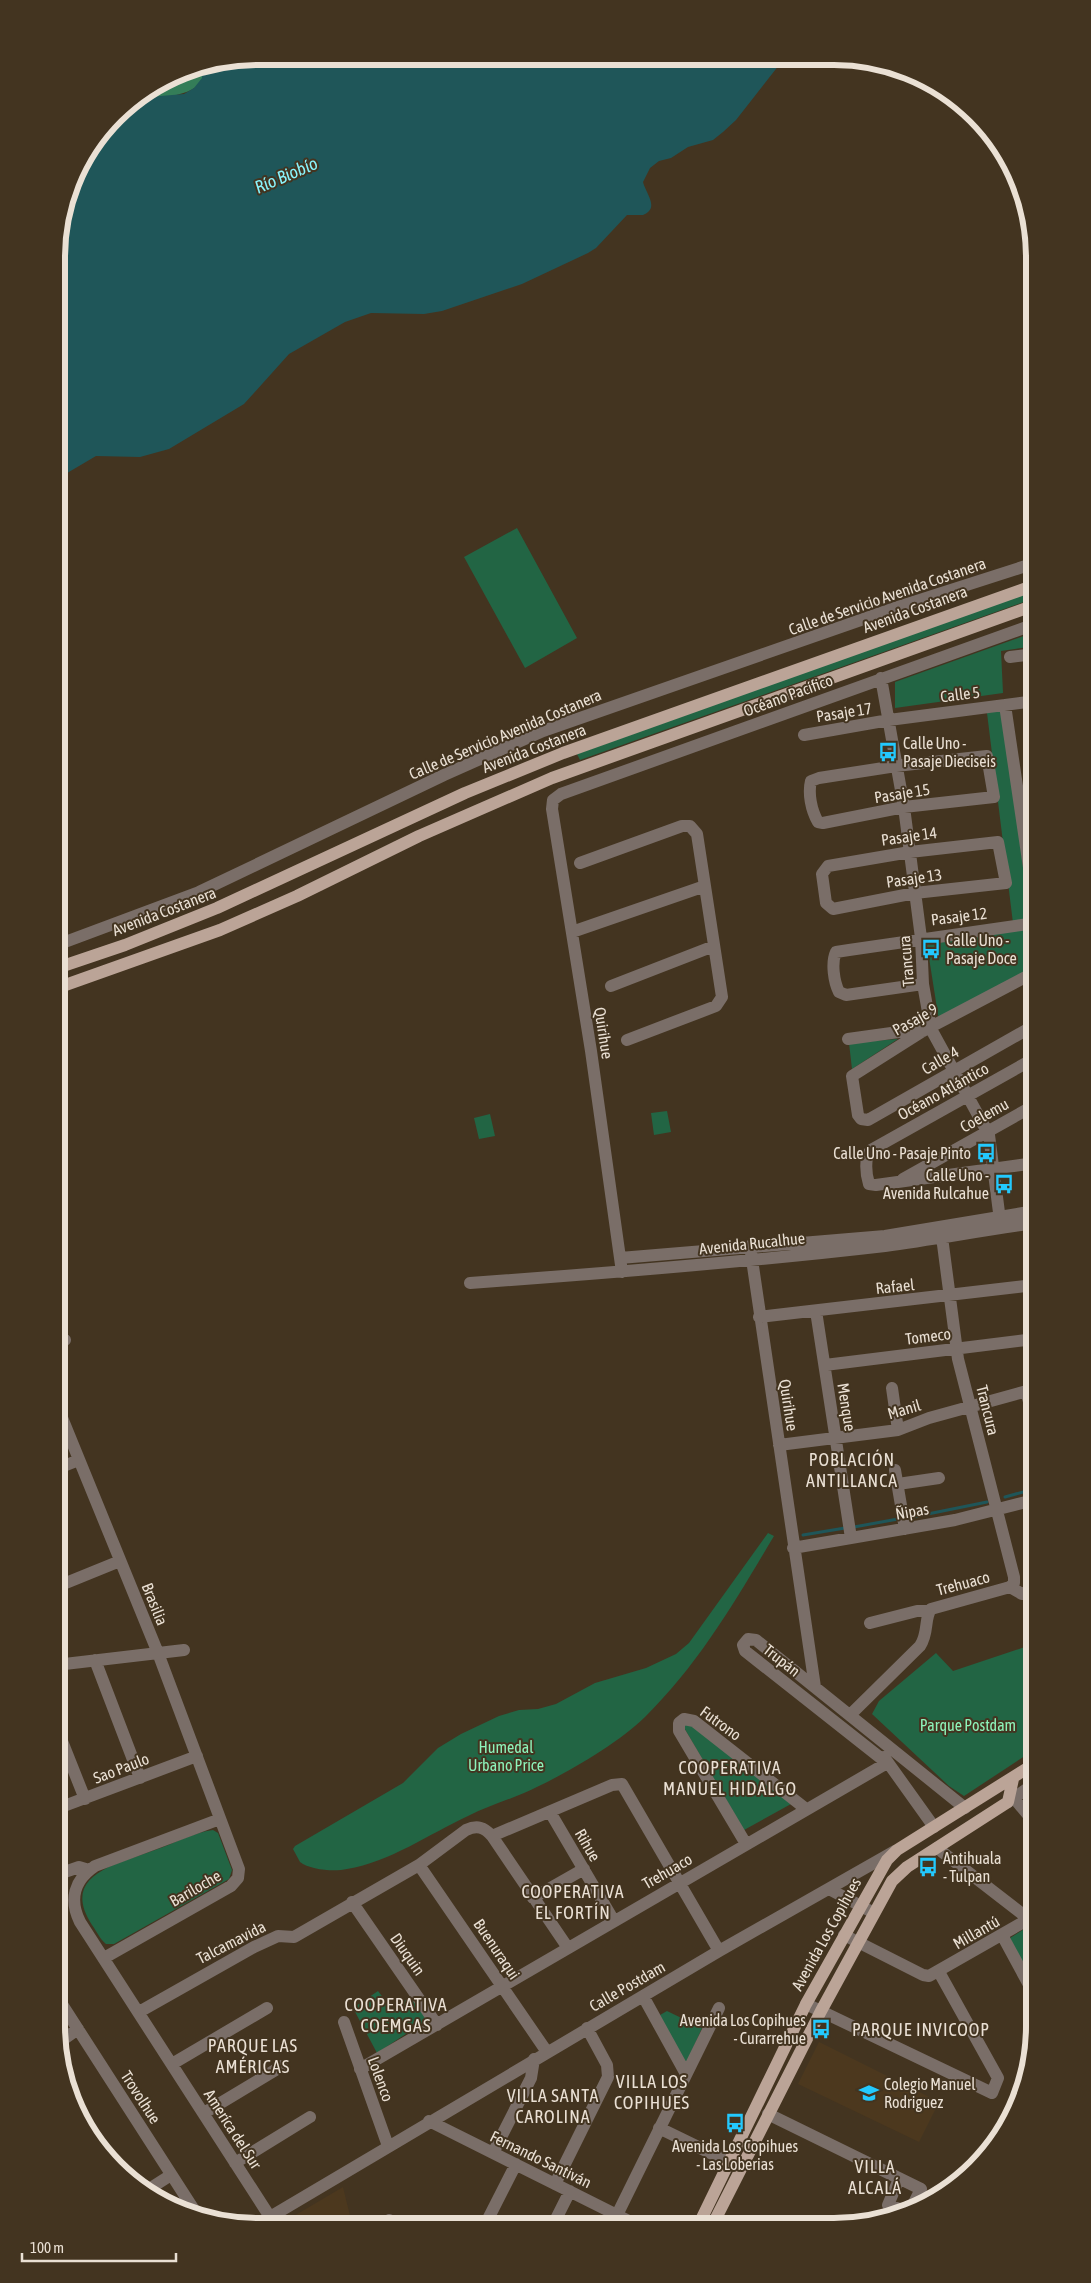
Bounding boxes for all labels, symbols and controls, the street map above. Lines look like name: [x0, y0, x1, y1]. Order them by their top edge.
water label: Río Biobío: [251, 152, 321, 198]
street label: Calle de Servicio Avenida Costanera: [786, 553, 988, 639]
street label: Avenida Costanera: [860, 581, 970, 637]
street label: Océano Pacífico: [741, 671, 835, 719]
street label: Calle 5: [939, 683, 981, 705]
street label: Calle de Servicio Avenida Costanera: [406, 685, 604, 783]
street label: Pasaje 17: [815, 699, 873, 726]
street label: Avenida Costanera: [479, 719, 589, 777]
place label: Calle Uno - Pasaje Dieciseis: [903, 734, 996, 771]
bus stop icon: Calle Uno - Pasaje Dieciseis: [877, 741, 899, 763]
street label: Pasaje 15: [873, 780, 931, 807]
street label: Pasaje 14: [880, 823, 938, 850]
street label: Pasaje 13: [885, 865, 943, 892]
street label: Avenida Costanera: [110, 883, 218, 939]
street label: Pasaje 12: [930, 904, 988, 929]
place label: Calle Uno - Pasaje Doce: [946, 931, 1017, 968]
street label: Trancura: [895, 935, 917, 987]
bus stop icon: Calle Uno - Pasaje Doce: [920, 938, 942, 960]
street label: Pasaje 9: [889, 999, 941, 1040]
street label: Quirihue: [591, 1006, 617, 1060]
street label: Calle 4: [918, 1042, 962, 1078]
street label: Océano Atlántico: [894, 1059, 992, 1123]
street label: Coelemu: [957, 1094, 1011, 1136]
bus stop icon: Calle Uno - Pasaje Pinto: [975, 1142, 997, 1164]
place label: Calle Uno - Pasaje Pinto: [833, 1144, 971, 1163]
place label: Calle Uno - Avenida Rulcahue: [883, 1166, 989, 1202]
bus stop icon: Calle Uno - Avenida Rulcahue: [993, 1173, 1015, 1195]
street label: Avenida Rucalhue: [698, 1228, 806, 1258]
street label: Rafael: [875, 1275, 916, 1297]
street label: Tomeco: [904, 1324, 952, 1348]
street label: Quirihue: [776, 1378, 802, 1432]
street label: Menque: [833, 1382, 860, 1432]
street label: Trancura: [973, 1383, 1003, 1437]
street label: Manil: [885, 1395, 923, 1422]
district label: POBLACIÓN ANTILLANCA: [806, 1449, 898, 1491]
street label: Ñipas: [894, 1499, 931, 1524]
street label: Trehuaco: [934, 1567, 992, 1599]
street label: Brasilia: [138, 1580, 172, 1628]
street label: Trupán: [760, 1640, 804, 1681]
street label: Futrono: [697, 1702, 745, 1744]
park label: Parque Postdam: [920, 1716, 1016, 1735]
park label: Humedal Urbano Price: [468, 1738, 544, 1774]
street label: Sao Paulo: [91, 1749, 151, 1787]
district label: COOPERATIVA MANUEL HIDALGO: [663, 1757, 797, 1799]
street label: Rihue: [572, 1826, 604, 1864]
place label: Antihuala - Tulpan: [943, 1849, 1002, 1886]
street label: Trehuaco: [639, 1850, 695, 1892]
bus stop icon: Antihuala - Tulpan: [917, 1856, 939, 1878]
street label: Bariloche: [166, 1866, 224, 1910]
street label: Avenida Los Copihues: [788, 1874, 865, 1994]
district label: COOPERATIVA EL FORTÍN: [521, 1881, 625, 1923]
street label: Millantú: [950, 1912, 1002, 1952]
street label: Buenuraqui: [469, 1915, 524, 1983]
street label: Talcamavida: [193, 1917, 269, 1967]
street label: Diuquin: [386, 1930, 429, 1979]
street label: Calle Postdam: [586, 1957, 668, 2015]
district label: COOPERATIVA COEMGAS: [344, 1994, 448, 2036]
place label: Avenida Los Copihues - Curarrehue: [680, 2011, 806, 2047]
bus stop icon: Avenida Los Copihues - Curarrehue: [810, 2018, 832, 2040]
district label: PARQUE INVICOOP: [852, 2019, 990, 2040]
district label: PARQUE LAS AMÉRICAS: [208, 2035, 298, 2077]
street label: Lolenco: [365, 2054, 397, 2104]
street label: Trovolhue: [117, 2067, 165, 2127]
district label: VILLA LOS COPIHUES: [614, 2071, 690, 2113]
place label: Colegio Manuel Rodriguez: [884, 2075, 976, 2112]
school or university icon: Colegio Manuel Rodriguez: [858, 2082, 880, 2104]
district label: VILLA SANTA CAROLINA: [507, 2085, 599, 2127]
street label: Ameríca del Sur: [201, 2086, 265, 2172]
bus stop icon: Avenida Los Copihues - Las Loberias: [724, 2112, 746, 2134]
street label: Fernando Santiván: [488, 2127, 594, 2191]
place label: Avenida Los Copihues - Las Loberias: [672, 2137, 798, 2173]
district label: VILLA ALCALÁ: [848, 2156, 902, 2198]
scale bar: [22, 2230, 176, 2262]
text: 100 m: [30, 2239, 64, 2256]

